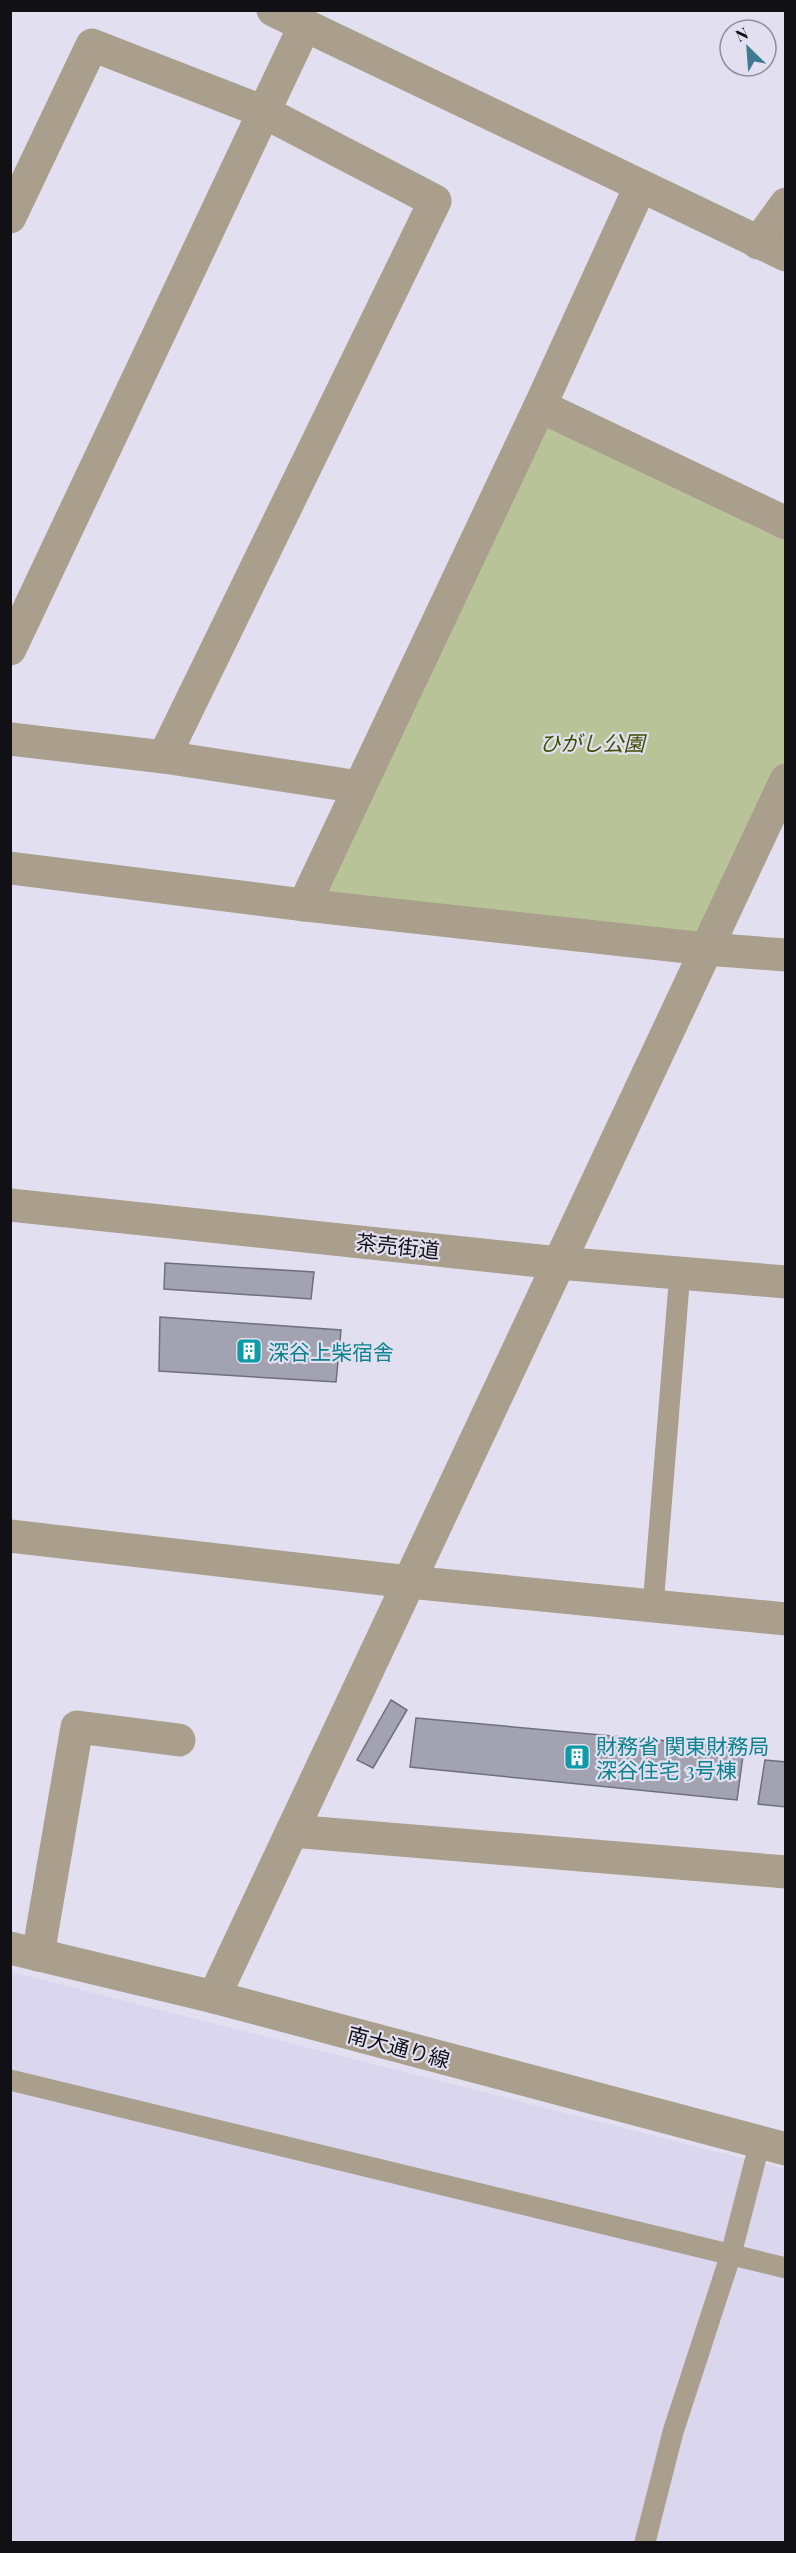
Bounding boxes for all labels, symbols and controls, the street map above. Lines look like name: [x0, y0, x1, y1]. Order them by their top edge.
north arrow: [718, 18, 778, 78]
text: N: [732, 22, 752, 46]
park label: ひがし公園: [540, 728, 647, 756]
street label: 茶売街道: [355, 1227, 441, 1263]
building icon: 深谷上柴宿舎: [234, 1336, 264, 1366]
place label: 深谷上柴宿舎: [268, 1337, 394, 1365]
place label: 財務省 関東財務局 深谷住宅 3号棟: [596, 1731, 769, 1783]
building icon: 財務省 関東財務局 深谷住宅 3号棟: [562, 1742, 592, 1772]
street label: 南大通り線: [345, 2019, 453, 2073]

